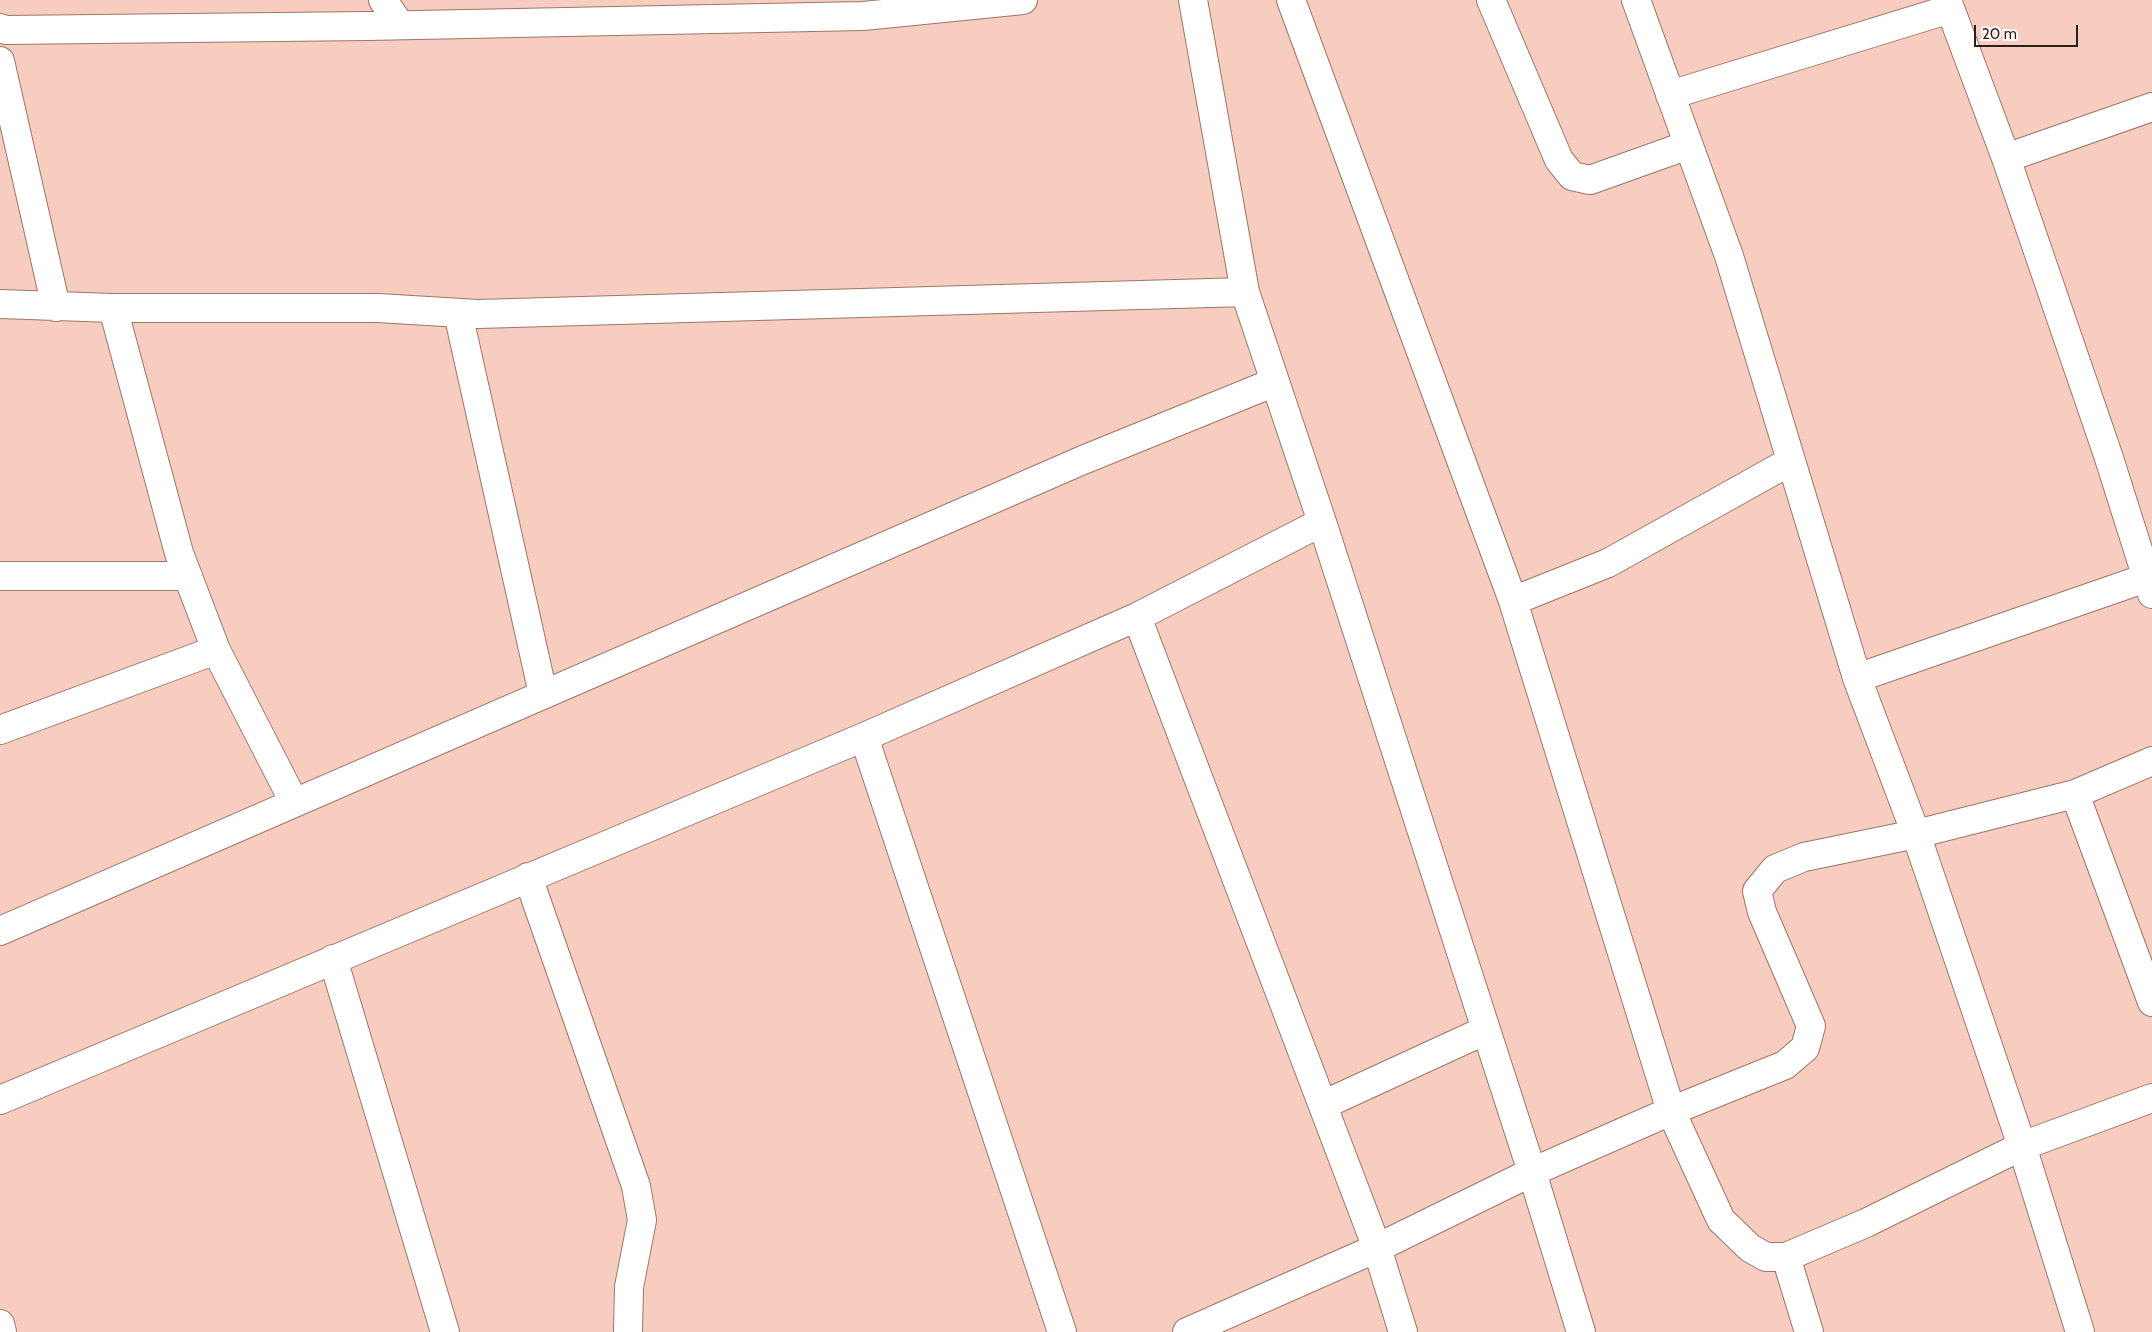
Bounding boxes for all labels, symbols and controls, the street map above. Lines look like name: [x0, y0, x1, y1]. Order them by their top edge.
scale bar: [1977, 15, 2081, 47]
text: 20 m: [1982, 25, 2017, 43]

